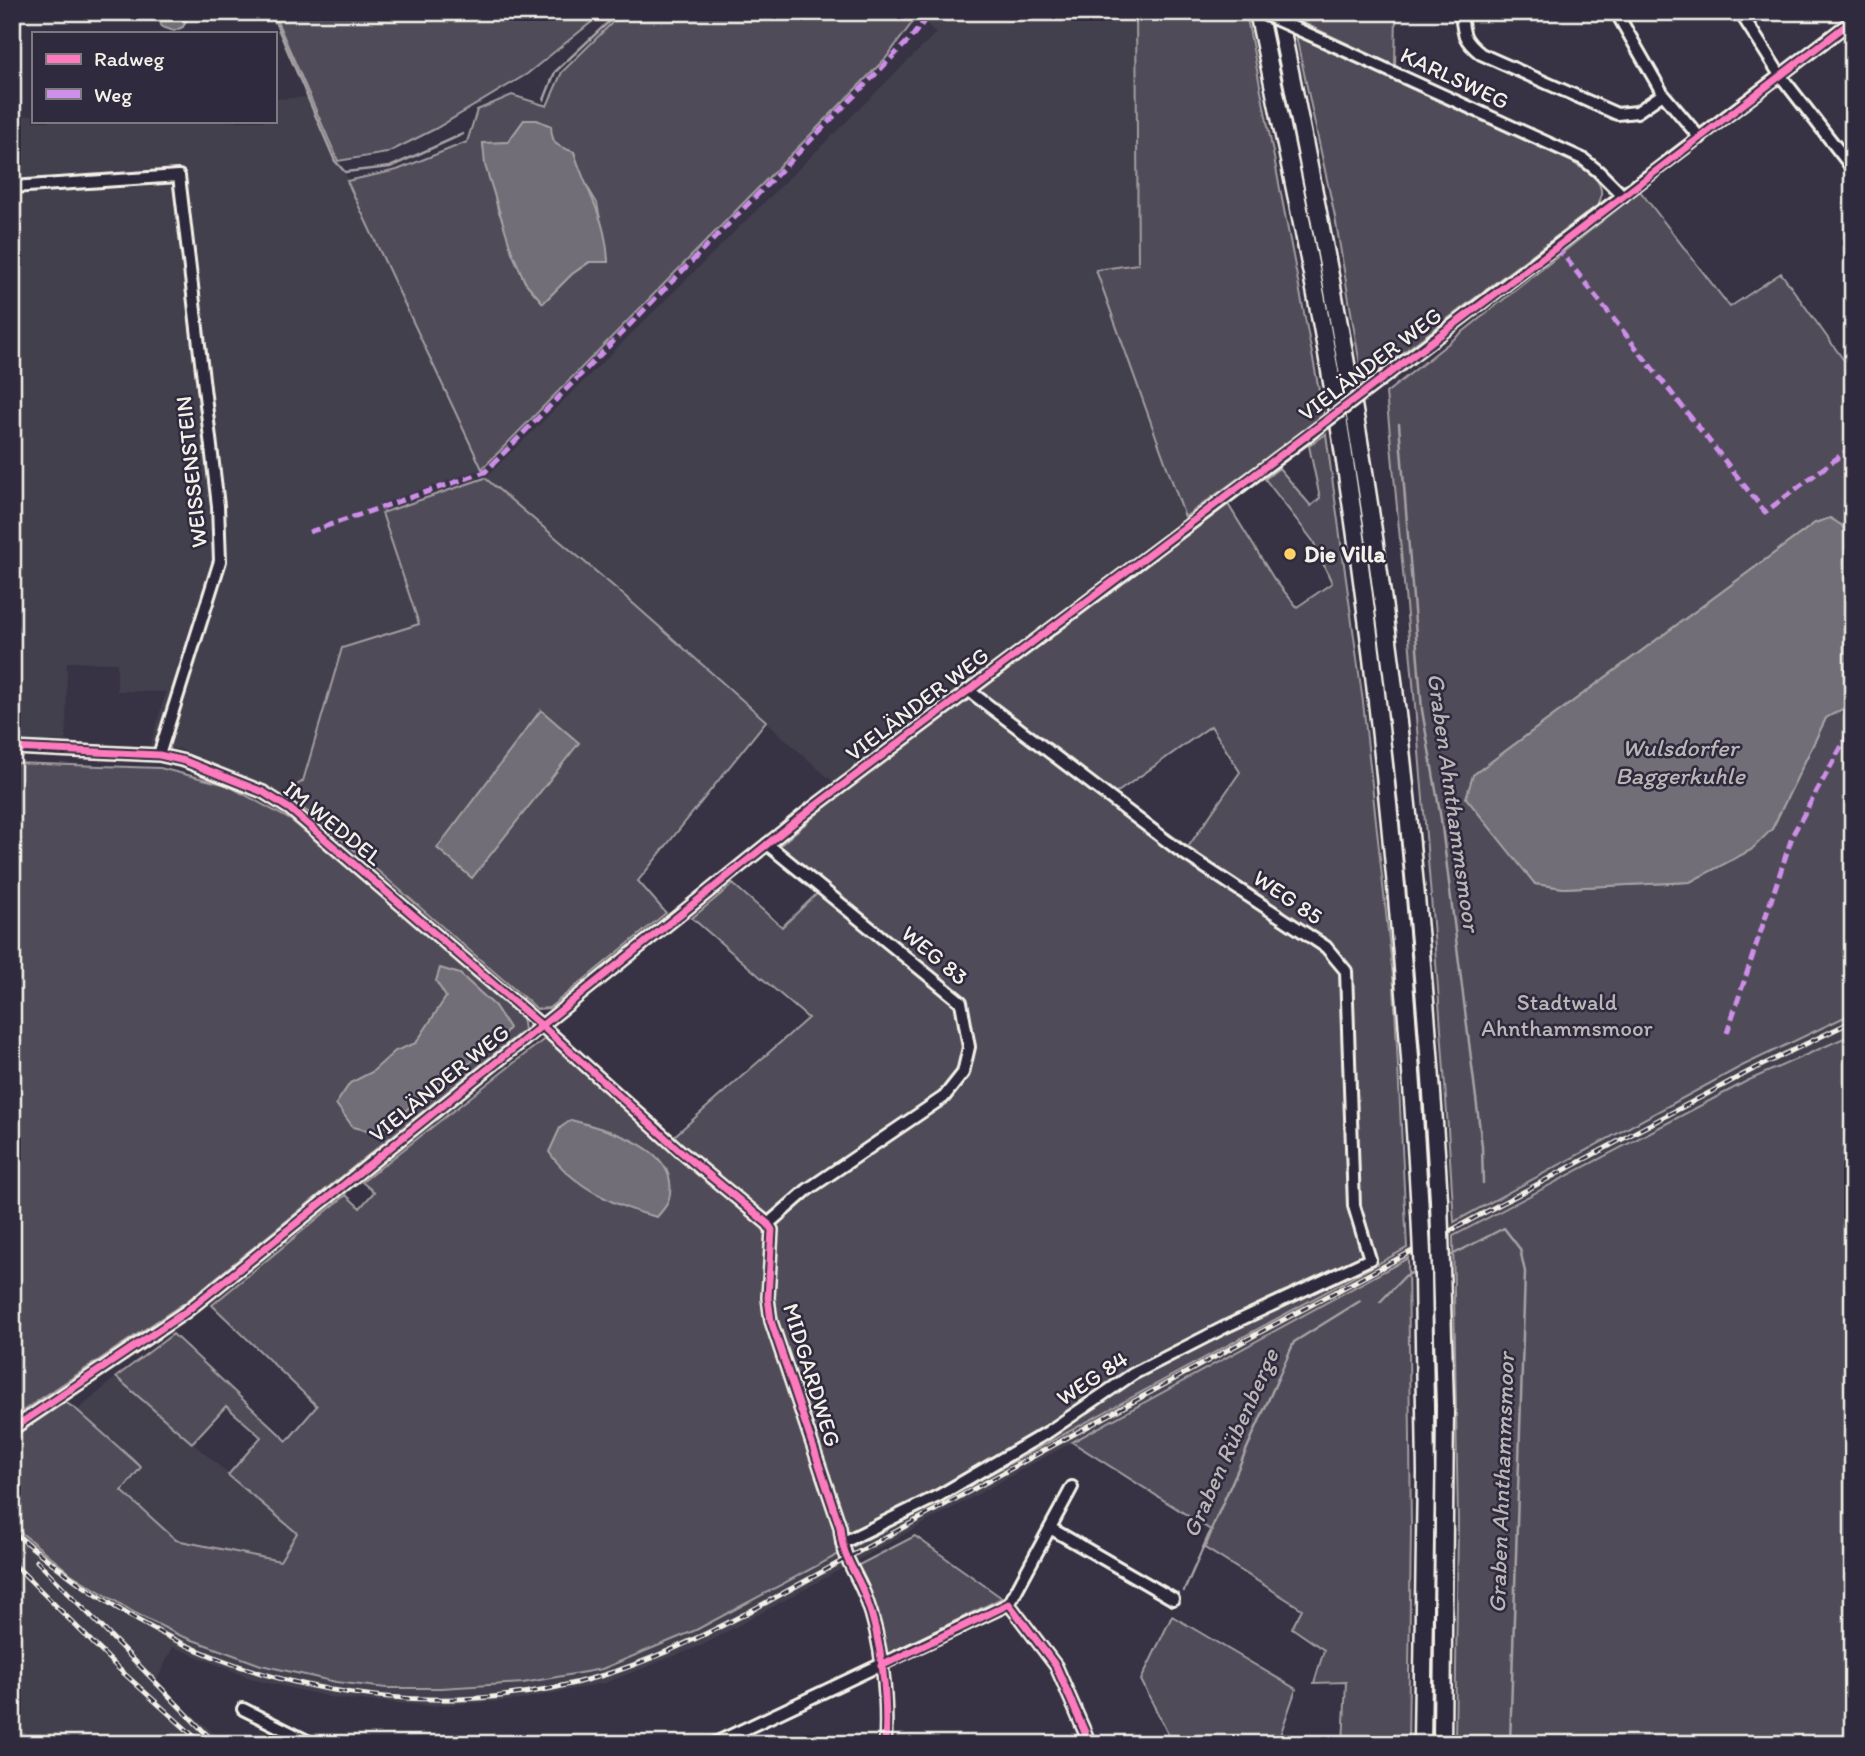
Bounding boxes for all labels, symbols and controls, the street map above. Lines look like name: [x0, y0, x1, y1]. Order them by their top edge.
legend: [32, 32, 276, 122]
street label: KARLSWEG: [1396, 41, 1514, 115]
text: Radweg: [94, 46, 164, 71]
text: Weg: [94, 82, 132, 107]
street label: VIELÄNDER WEG: [1293, 301, 1447, 427]
street label: WEISSENSTEIN: [169, 395, 213, 549]
place label: Die Villa: [1304, 540, 1387, 568]
marker: Die Villa: [1282, 546, 1298, 562]
street label: VIELÄNDER WEG: [840, 641, 994, 767]
water label: Graben Ahnthammsmoor: [1422, 671, 1487, 935]
water label: Wulsdorfer Baggerkuhle: [1615, 733, 1746, 790]
street label: IM WEDDEL: [278, 775, 388, 872]
street label: WEG 85: [1248, 864, 1328, 930]
street label: WEG 83: [896, 919, 974, 991]
park label: Stadtwald Ahnthammsmoor: [1481, 988, 1653, 1042]
street label: VIELÄNDER WEG: [363, 1018, 515, 1148]
street label: MIDGARDWEG: [777, 1300, 847, 1450]
water label: Graben Rübenberge: [1175, 1343, 1285, 1542]
street label: WEG 84: [1051, 1344, 1133, 1411]
water label: Graben Ahnthammsmoor: [1482, 1350, 1520, 1614]

